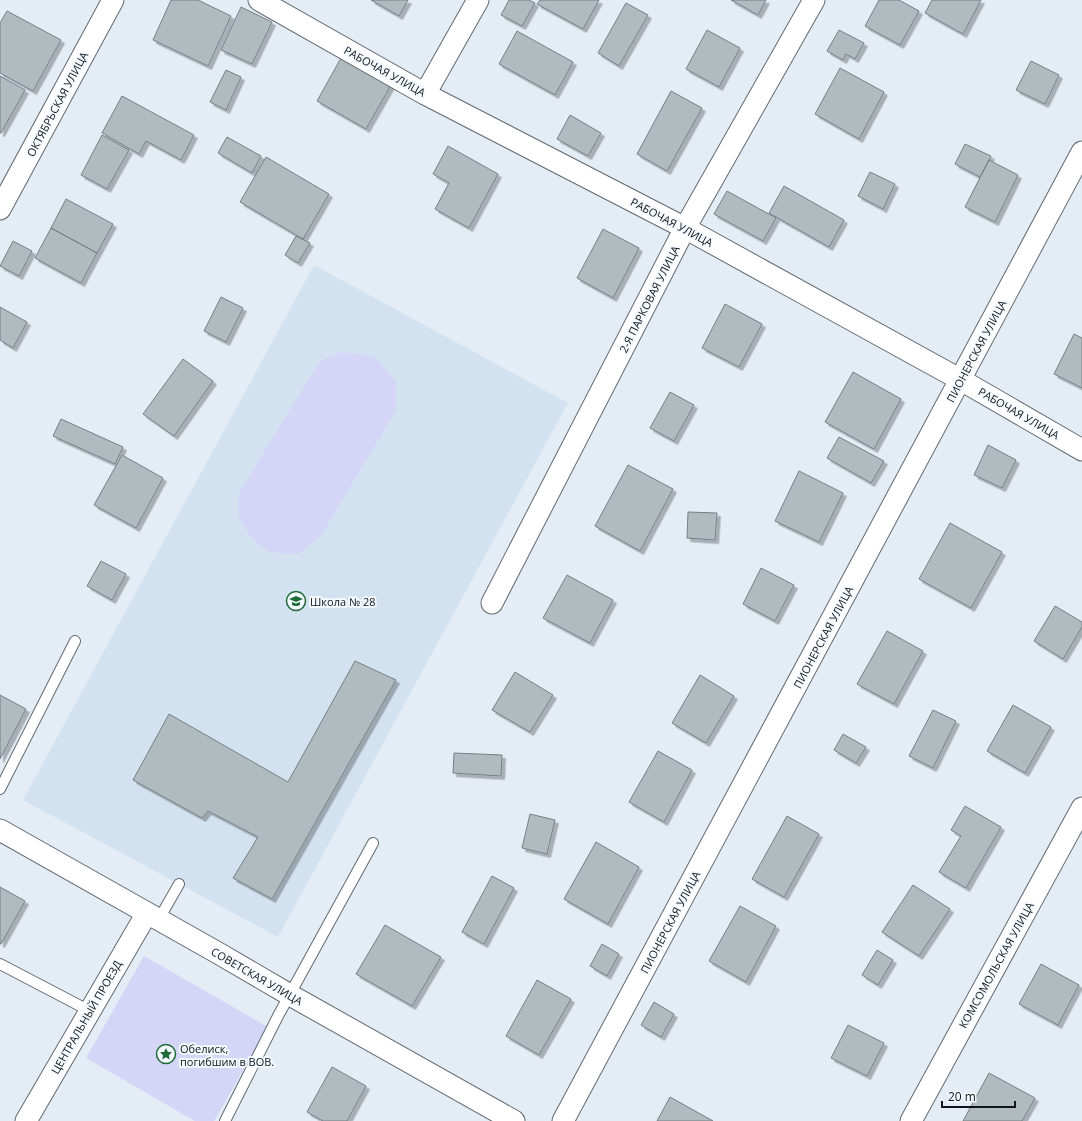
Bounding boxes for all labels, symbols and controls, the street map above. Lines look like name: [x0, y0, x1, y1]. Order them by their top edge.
street label: РАБОЧАЯ УЛИЦА: [341, 42, 429, 100]
street label: ОКТЯБРЬСКАЯ УЛИЦА: [23, 49, 91, 159]
street label: РАБОЧАЯ УЛИЦА: [628, 194, 716, 250]
street label: 2-Я ПАРКОВАЯ УЛИЦА: [615, 243, 683, 355]
street label: ПИОНЕРСКАЯ УЛИЦА: [943, 297, 1009, 405]
street label: РАБОЧАЯ УЛИЦА: [976, 384, 1062, 442]
street label: ПИОНЕРСКАЯ УЛИЦА: [790, 583, 856, 691]
school or university icon: Школа № 28: [285, 590, 307, 612]
place label: Школа № 28: [310, 594, 376, 609]
street label: ПИОНЕРСКАЯ УЛИЦА: [637, 868, 703, 976]
street label: КОМСОМОЛЬСКАЯ УЛИЦА: [955, 899, 1037, 1031]
street label: СОВЕТСКАЯ УЛИЦА: [209, 944, 305, 1008]
street label: ЦЕНТРАЛЬНЫЙ ПРОЕЗД: [47, 957, 125, 1076]
place label: Обелиск, погибшим в ВОВ.: [180, 1041, 274, 1069]
place icon: Обелиск, погибшим в ВОВ.: [155, 1043, 177, 1065]
scale bar: [942, 1083, 1015, 1109]
text: 20 m: [948, 1088, 976, 1105]

